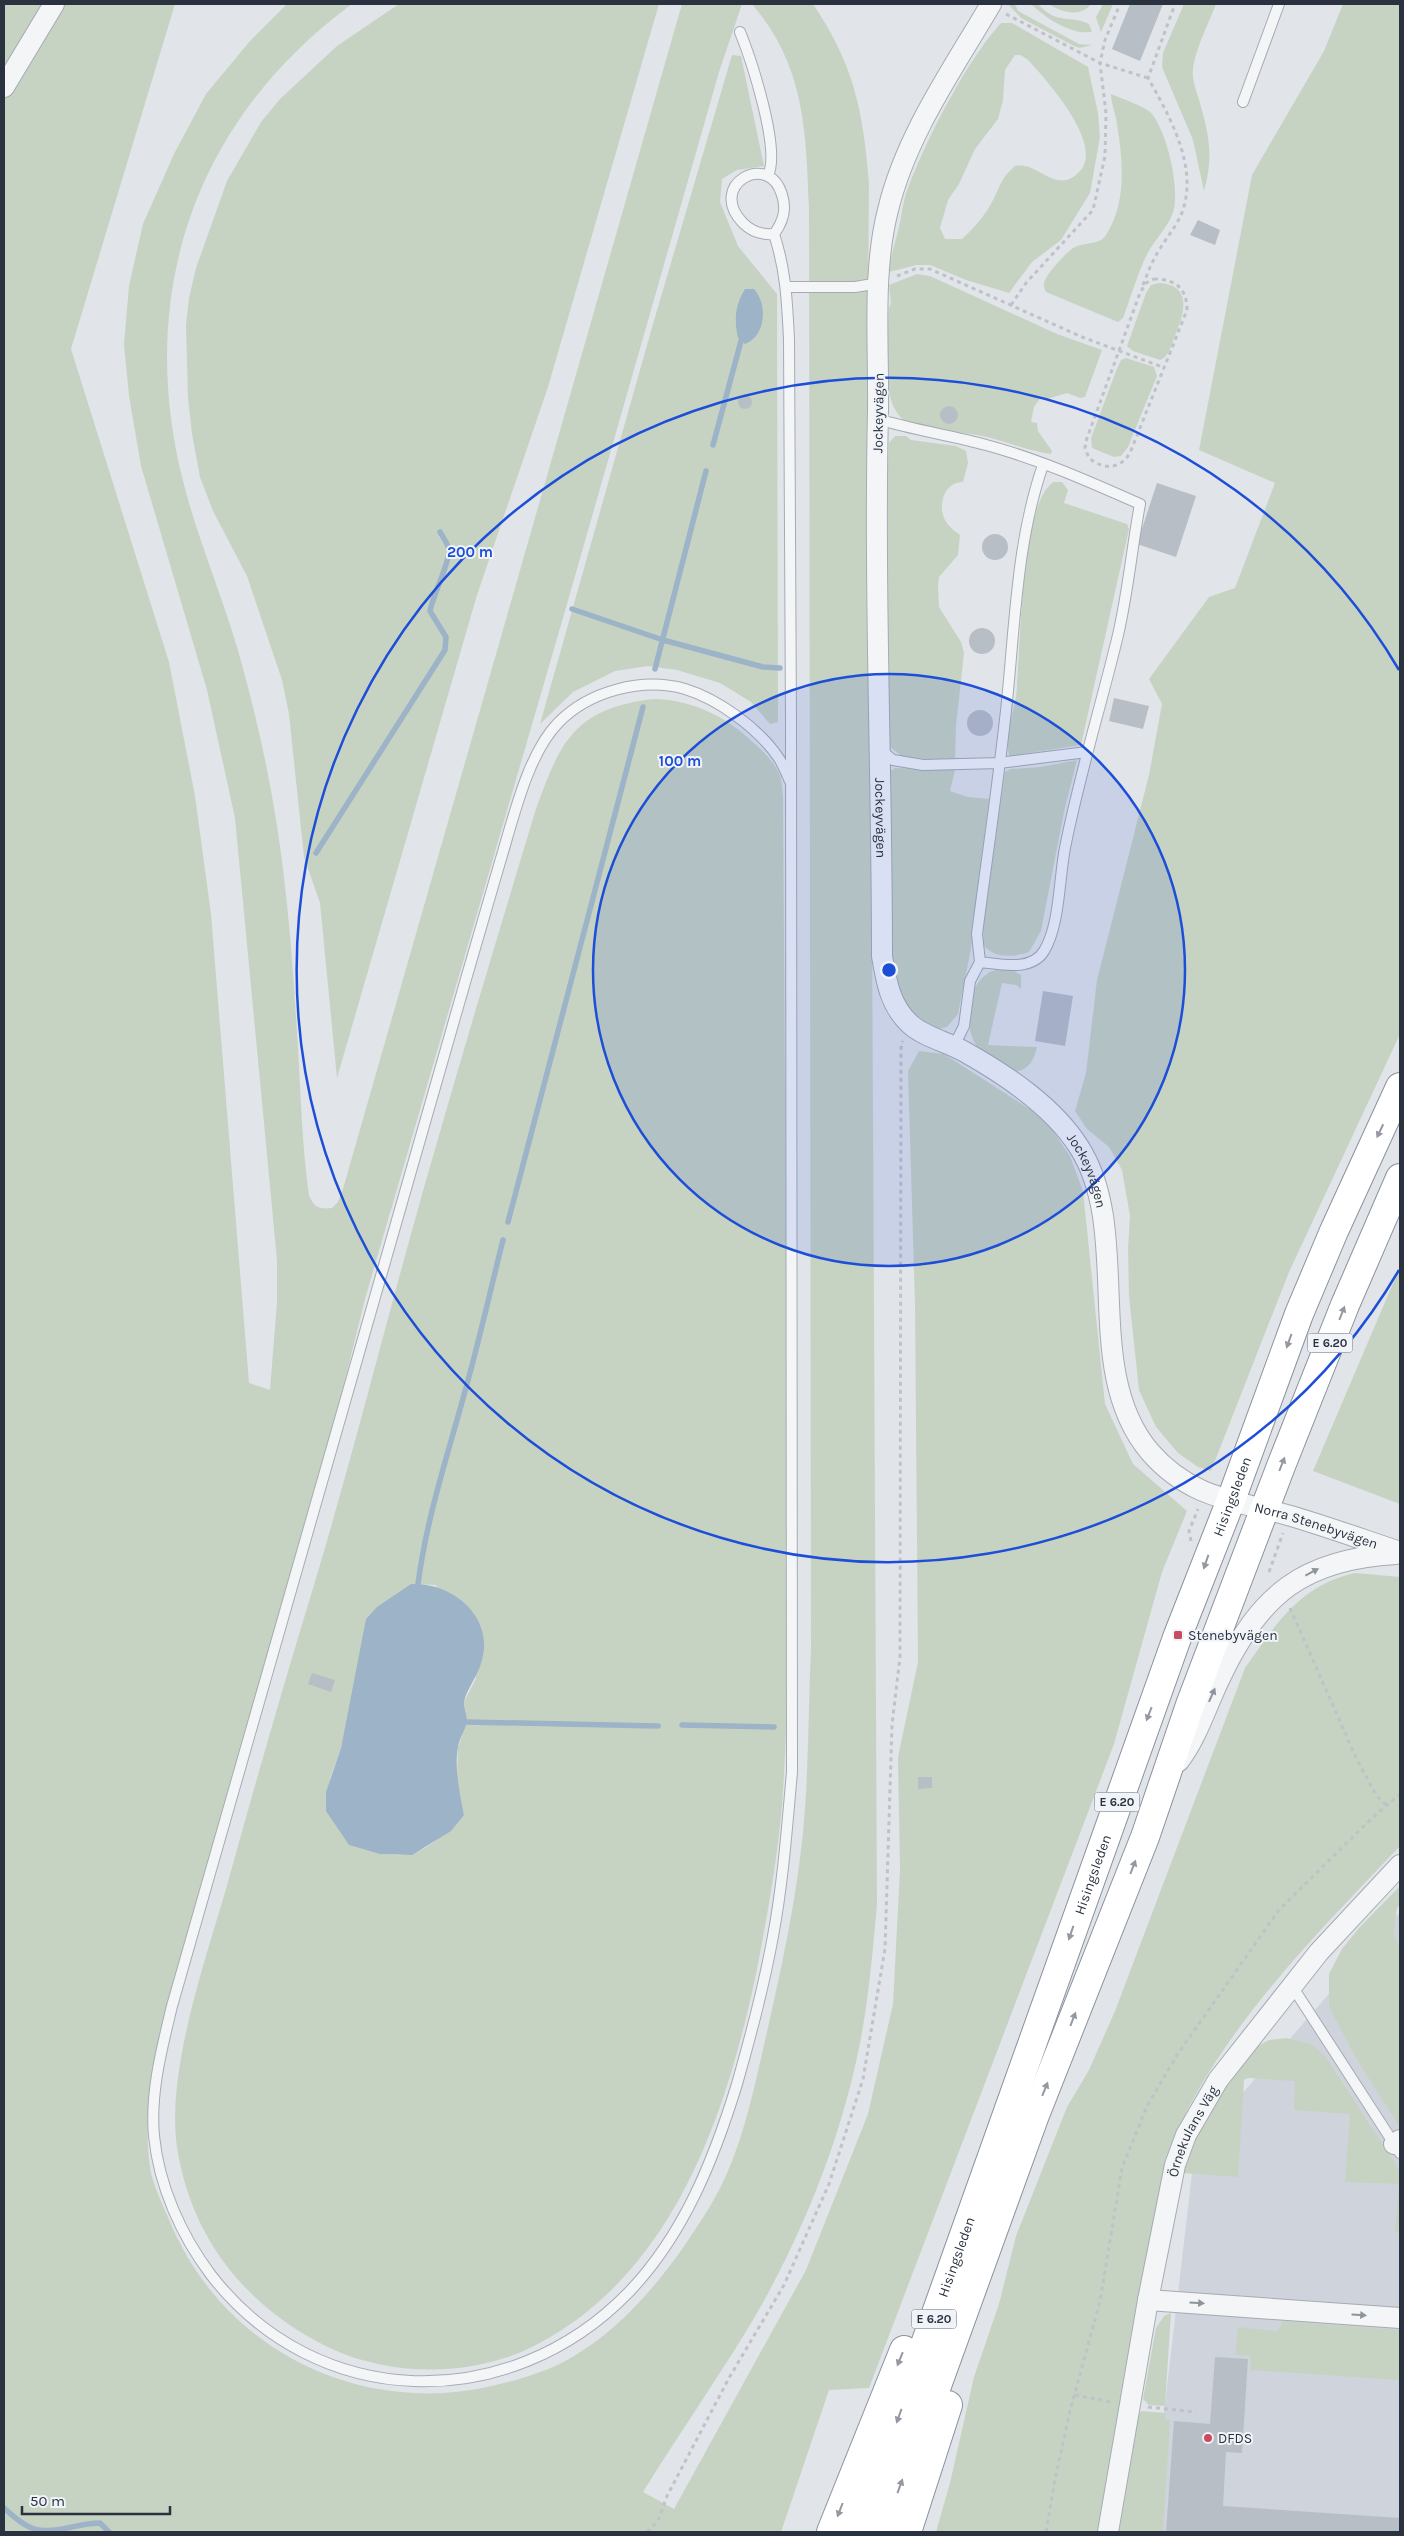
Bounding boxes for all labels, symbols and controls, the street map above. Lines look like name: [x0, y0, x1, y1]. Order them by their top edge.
street label: Jockeyvägen: [869, 373, 888, 453]
text: 200 m: [447, 543, 493, 561]
text: 100 m: [659, 752, 701, 770]
street label: Jockeyvägen: [871, 778, 889, 858]
centre of rings: [880, 961, 898, 979]
one-way arrow: [1376, 1124, 1384, 1138]
street label: Jockeyvägen: [1063, 1130, 1109, 1210]
one-way arrow: [1338, 1306, 1346, 1320]
one-way arrow: [1285, 1334, 1293, 1349]
road number: E 6.20: [1308, 1334, 1352, 1352]
street label: Hisingsleden: [1210, 1454, 1255, 1539]
one-way arrow: [1278, 1457, 1286, 1471]
street label: Norra Stenebyvägen: [1253, 1499, 1380, 1553]
one-way arrow: [1202, 1554, 1209, 1569]
one-way arrow: [1305, 1568, 1319, 1576]
place label: Stenebyvägen: [1188, 1627, 1278, 1644]
marker: Stenebyvägen: [1172, 1629, 1184, 1641]
one-way arrow: [1209, 1688, 1217, 1702]
one-way arrow: [1145, 1706, 1152, 1721]
road number: E 6.20: [1094, 1792, 1140, 1811]
street label: Hisingsleden: [1071, 1832, 1115, 1917]
one-way arrow: [1129, 1860, 1137, 1874]
one-way arrow: [1067, 1926, 1075, 1941]
one-way arrow: [1070, 2011, 1078, 2026]
one-way arrow: [1042, 2082, 1049, 2097]
street label: Örnekulans Väg: [1165, 2083, 1222, 2179]
street label: Hisingsleden: [934, 2215, 979, 2300]
one-way arrow: [1189, 2300, 1205, 2308]
road number: E 6.20: [912, 2310, 956, 2328]
one-way arrow: [1351, 2311, 1367, 2319]
one-way arrow: [896, 2352, 904, 2366]
one-way arrow: [895, 2408, 902, 2423]
place label: DFDS: [1218, 2430, 1252, 2447]
marker: DFDS: [1202, 2432, 1214, 2444]
one-way arrow: [896, 2478, 904, 2493]
scale bar: [22, 2484, 170, 2516]
text: 50 m: [30, 2492, 65, 2510]
one-way arrow: [836, 2503, 844, 2518]

